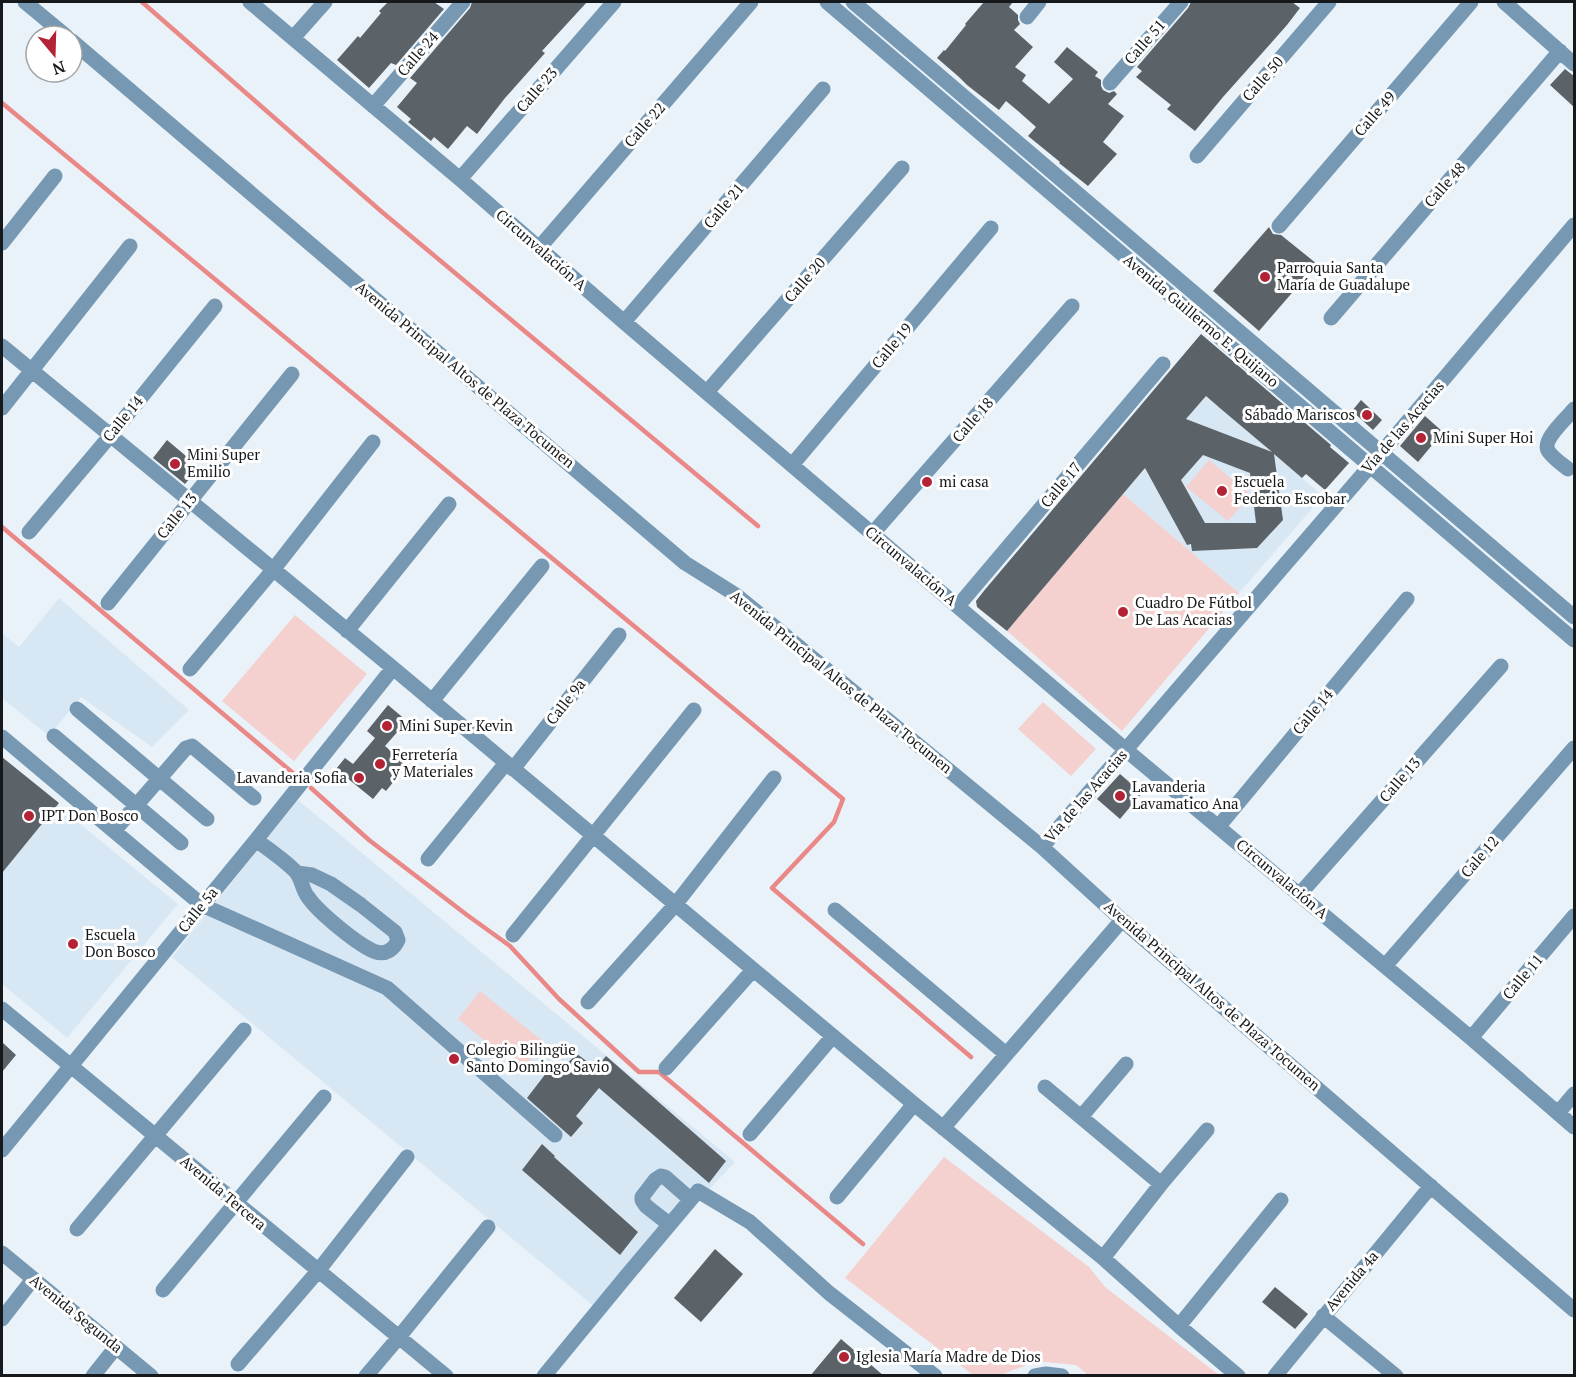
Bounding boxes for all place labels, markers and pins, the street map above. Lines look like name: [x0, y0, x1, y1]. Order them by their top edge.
place label: Parroquia Santa María de Guadalupe: [1277, 257, 1410, 294]
marker: Parroquia Santa María de Guadalupe: [1258, 270, 1272, 284]
place label: Sábado Mariscos: [1245, 404, 1355, 424]
marker: Sábado Mariscos: [1360, 408, 1374, 422]
place label: Mini Super Hoi: [1433, 427, 1533, 447]
marker: Mini Super Hoi: [1414, 431, 1428, 445]
place label: Mini Super Emilio: [187, 444, 260, 481]
marker: Mini Super Emilio: [168, 457, 182, 471]
place label: mi casa: [939, 471, 989, 491]
place label: Escuela Federico Escobar: [1234, 471, 1347, 508]
marker: mi casa: [920, 475, 934, 489]
marker: Escuela Federico Escobar: [1215, 484, 1229, 498]
place label: Cuadro De Fútbol De Las Acacias: [1135, 592, 1252, 629]
marker: Cuadro De Fútbol De Las Acacias: [1116, 605, 1130, 619]
place label: Mini Super Kevin: [399, 715, 513, 735]
marker: Mini Super Kevin: [380, 719, 394, 733]
place label: Ferretería y Materiales: [391, 744, 473, 781]
marker: Ferretería y Materiales: [373, 757, 387, 771]
place label: Lavanderia Sofia: [237, 767, 347, 787]
marker: Lavanderia Sofia: [352, 771, 366, 785]
place label: Lavanderia Lavamatico Ana: [1132, 776, 1239, 813]
marker: Lavanderia Lavamatico Ana: [1113, 789, 1127, 803]
place label: IPT Don Bosco: [41, 805, 139, 825]
marker: IPT Don Bosco: [22, 809, 36, 823]
place label: Escuela Don Bosco: [85, 924, 156, 961]
marker: Escuela Don Bosco: [66, 937, 80, 951]
place label: Colegio Bilingüe Santo Domingo Savio: [466, 1039, 609, 1076]
marker: Colegio Bilingüe Santo Domingo Savio: [447, 1052, 461, 1066]
place label: Iglesia María Madre de Dios: [856, 1346, 1041, 1366]
marker: Iglesia María Madre de Dios: [837, 1350, 851, 1364]

